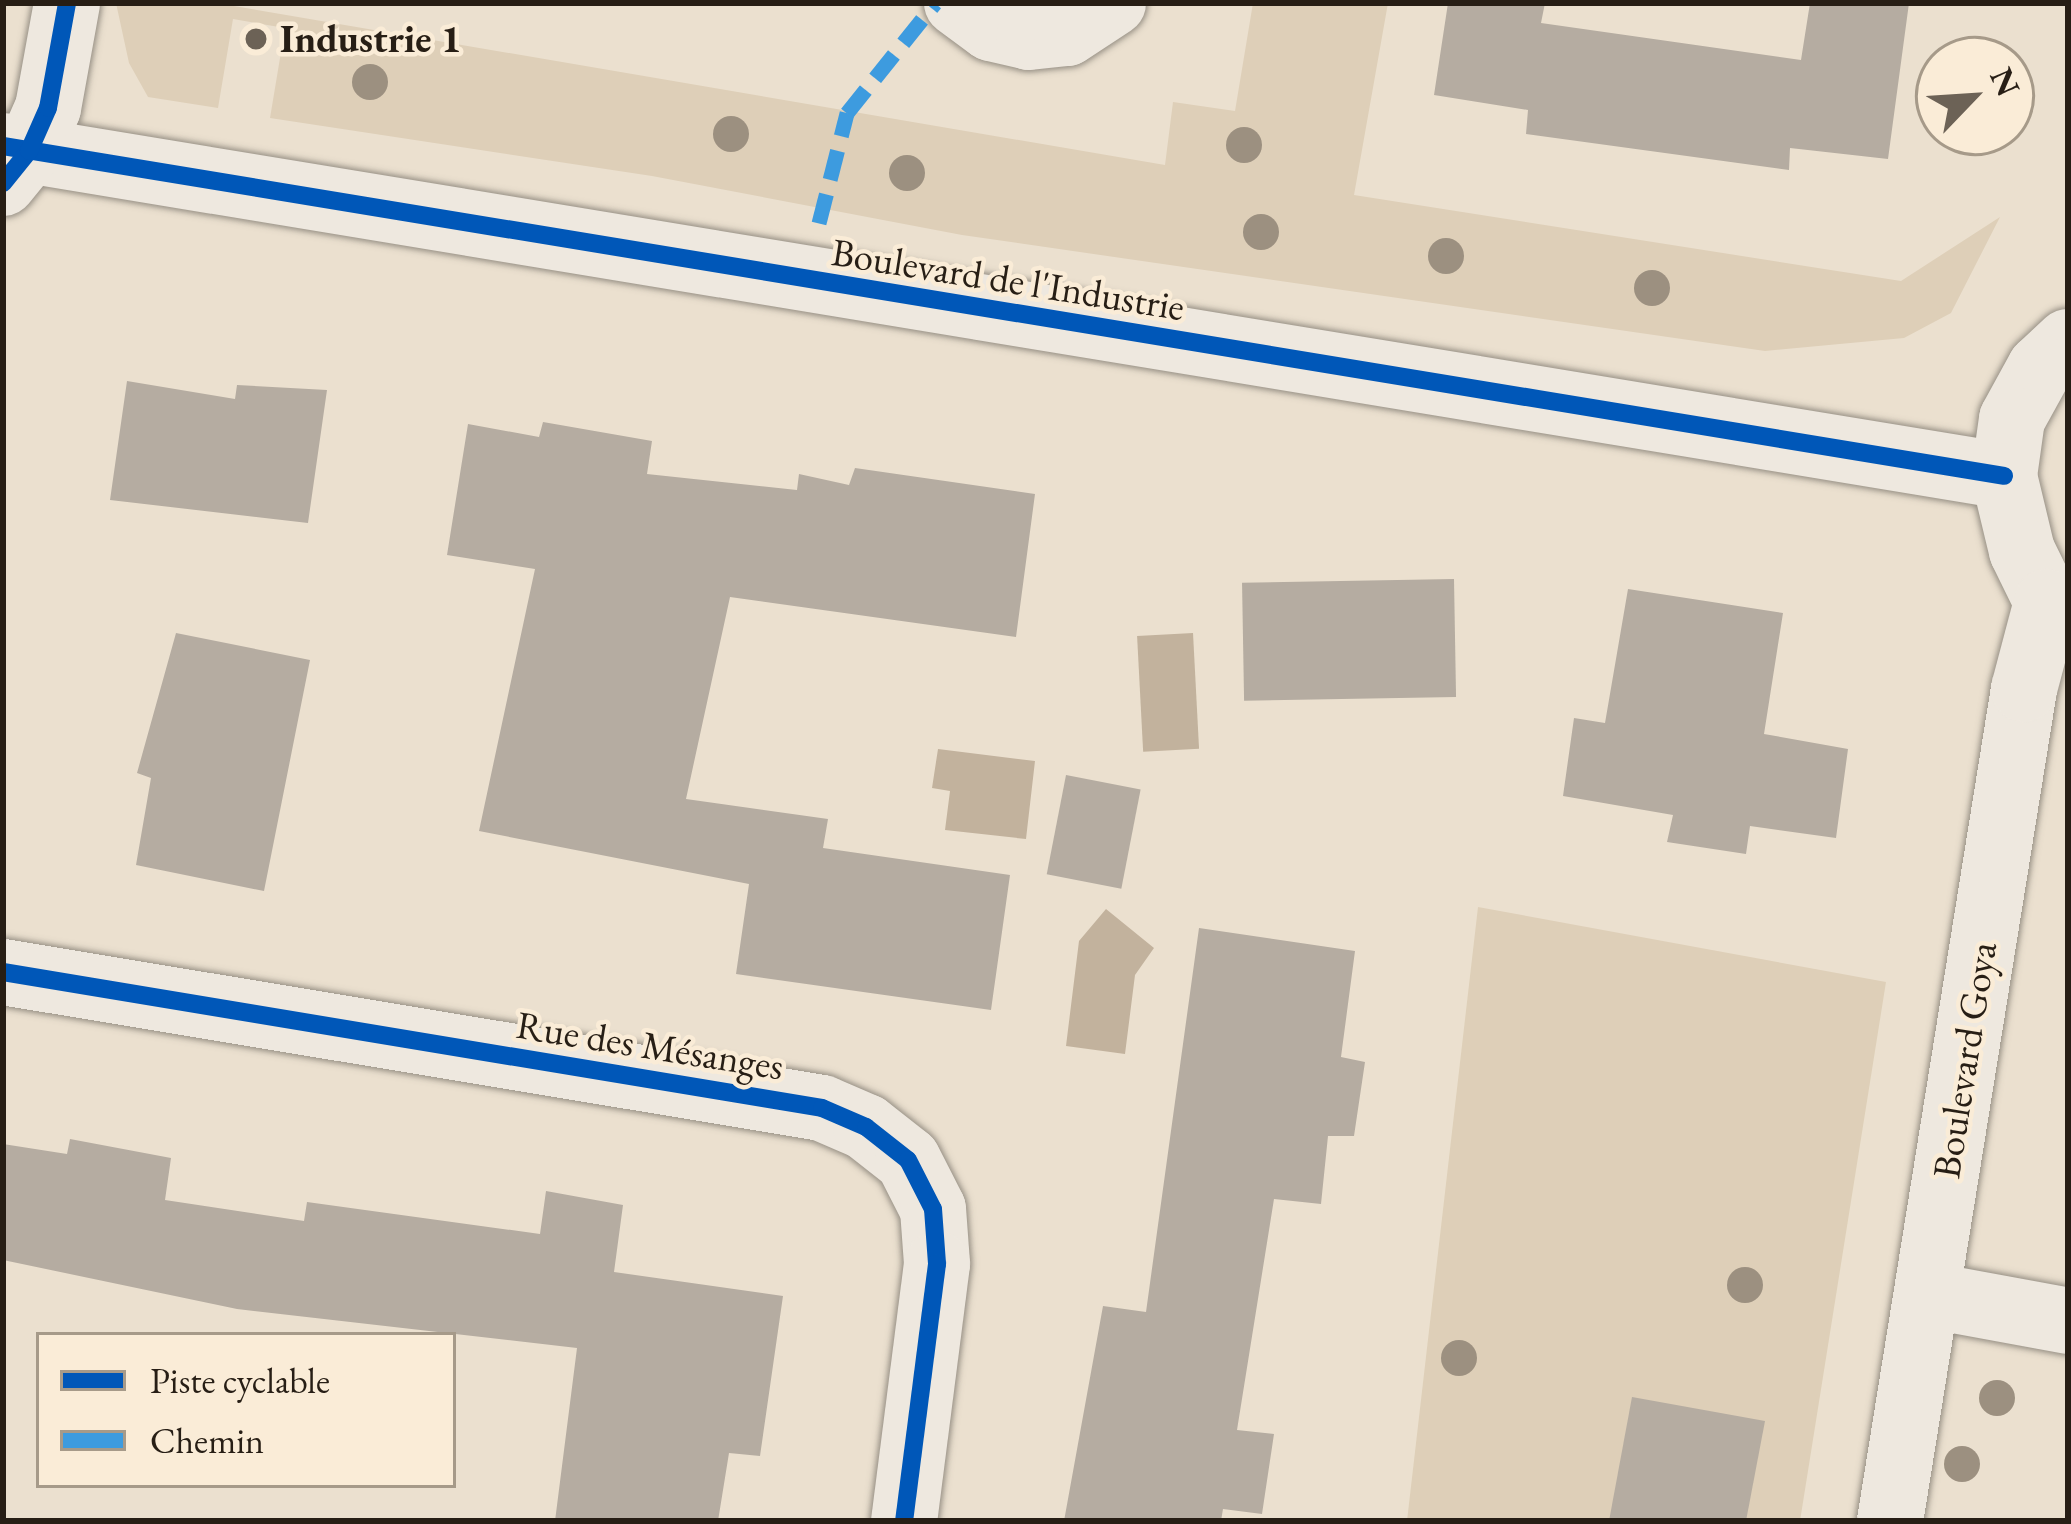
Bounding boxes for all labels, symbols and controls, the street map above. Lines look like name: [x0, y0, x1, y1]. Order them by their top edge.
place label: Industrie 1: [280, 16, 461, 62]
marker: Industrie 1: [243, 26, 269, 52]
north arrow: [1915, 36, 2035, 156]
text: N: [1980, 61, 2030, 103]
street label: Boulevard de l'Industrie: [828, 229, 1188, 331]
street label: Boulevard Goya: [1923, 938, 2007, 1182]
street label: Rue des Mésanges: [513, 1002, 787, 1090]
legend: [36, 1332, 456, 1488]
text: Piste cyclable: [150, 1357, 330, 1404]
text: Chemin: [150, 1417, 264, 1464]

